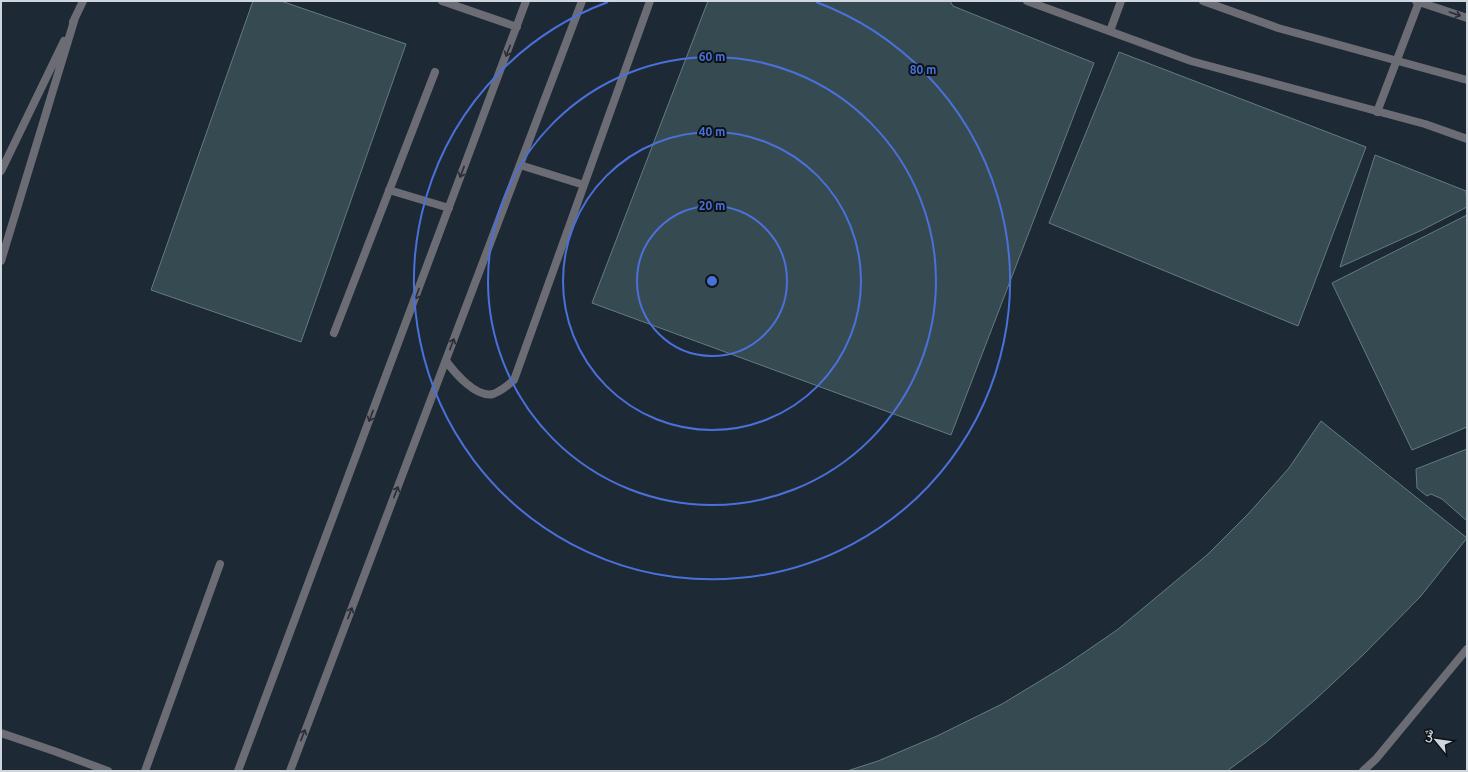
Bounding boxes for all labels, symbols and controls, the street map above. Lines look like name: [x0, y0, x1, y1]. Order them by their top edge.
one-way arrow: [1448, 11, 1460, 19]
one-way arrow: [503, 44, 511, 56]
text: 60 m: [699, 50, 725, 63]
text: 80 m: [910, 63, 936, 76]
text: 40 m: [699, 125, 725, 138]
one-way arrow: [458, 166, 466, 178]
text: 20 m: [699, 199, 725, 212]
centre of rings: [705, 274, 719, 288]
one-way arrow: [412, 288, 420, 300]
one-way arrow: [449, 338, 457, 350]
one-way arrow: [367, 409, 375, 421]
one-way arrow: [392, 486, 400, 498]
one-way arrow: [346, 608, 354, 620]
north arrow: [1416, 720, 1456, 760]
text: ش: [1419, 726, 1437, 744]
one-way arrow: [300, 729, 308, 741]

